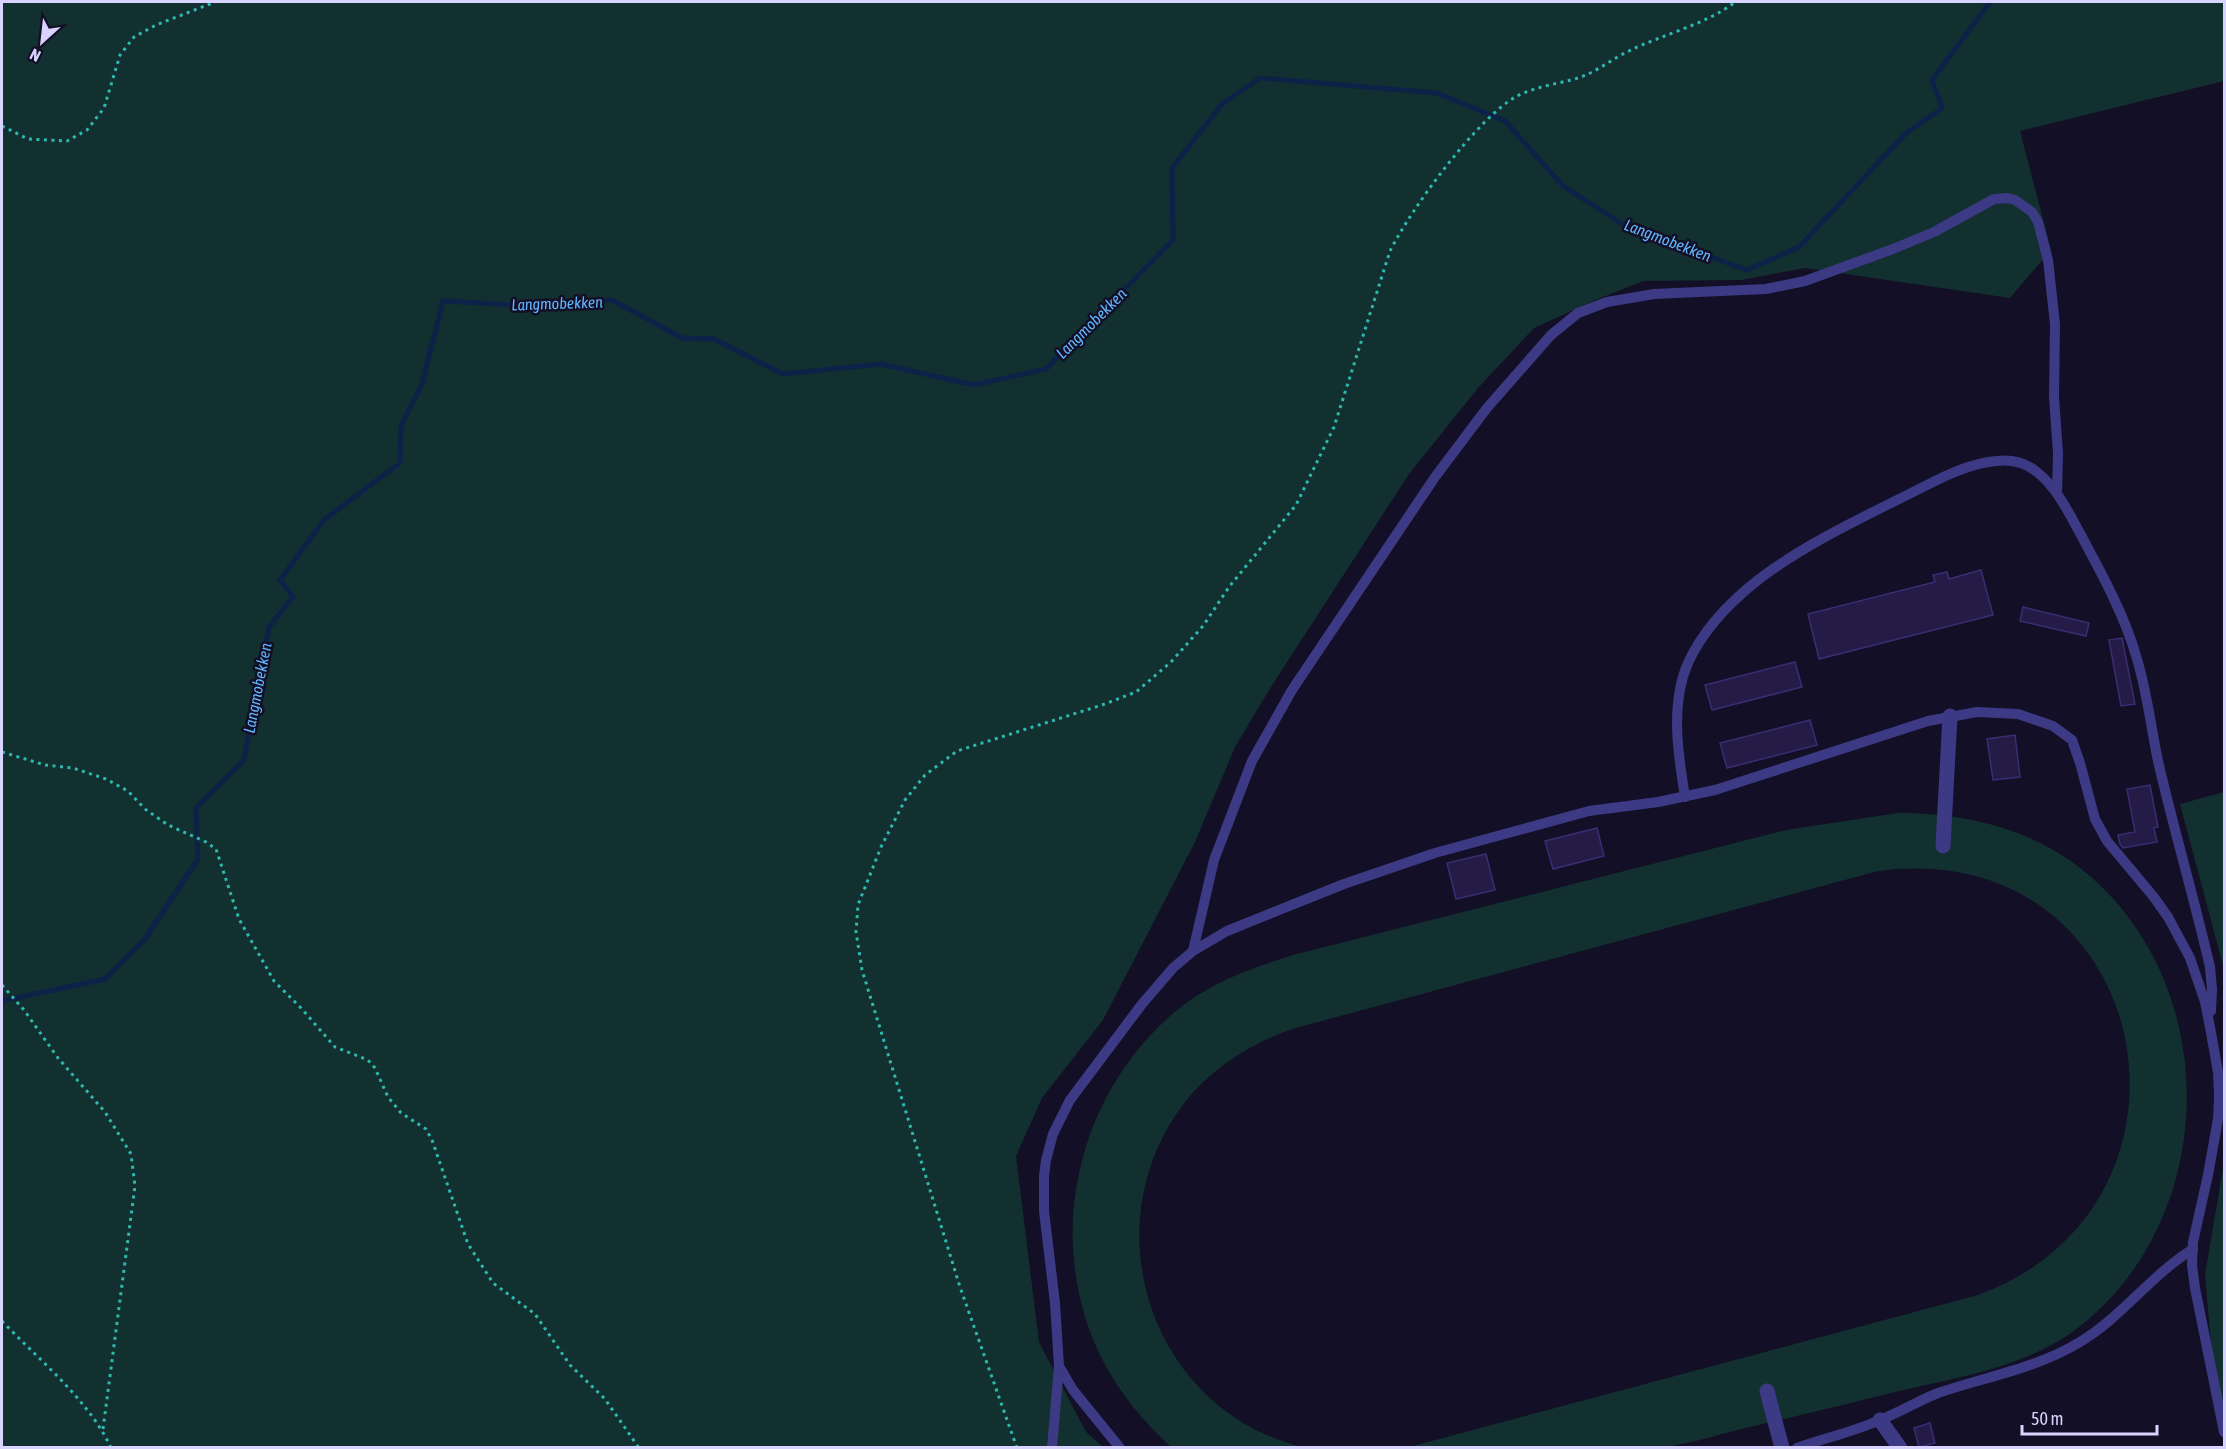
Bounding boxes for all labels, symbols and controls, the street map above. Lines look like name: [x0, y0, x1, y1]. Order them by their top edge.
north arrow: [12, 12, 72, 72]
text: N: [27, 45, 43, 66]
water label: Langmobekken: [1622, 215, 1714, 266]
water label: Langmobekken: [1052, 284, 1131, 362]
water label: Langmobekken: [511, 292, 603, 315]
water label: Langmobekken: [239, 641, 276, 735]
scale bar: [2022, 1398, 2157, 1436]
text: 50 m: [2031, 1408, 2063, 1429]

